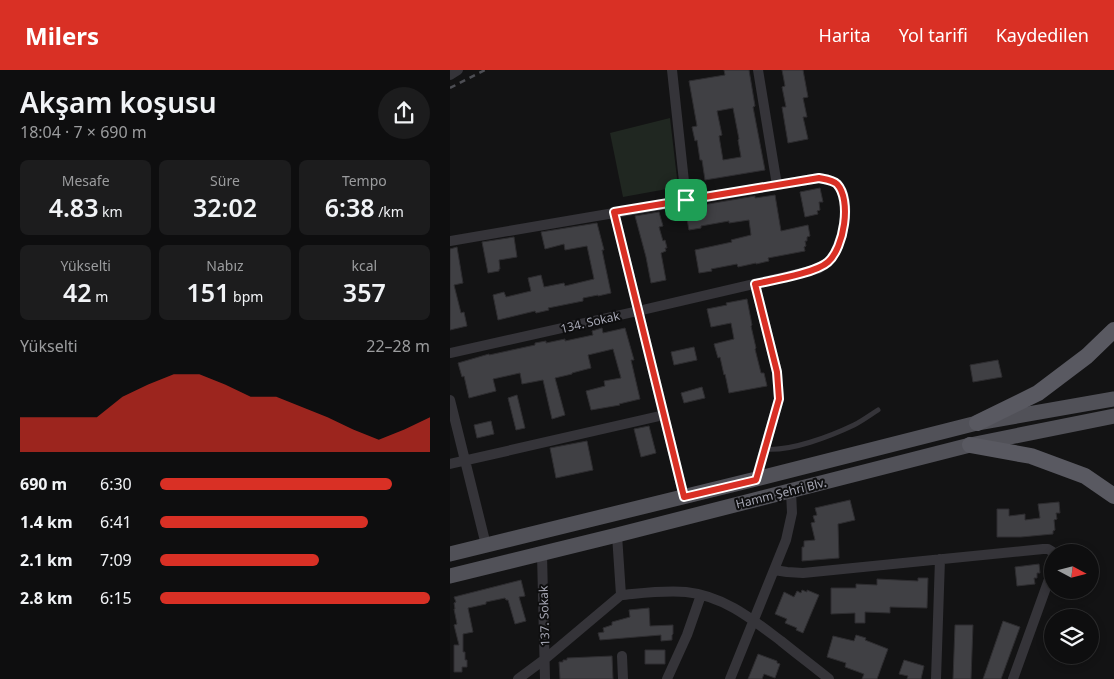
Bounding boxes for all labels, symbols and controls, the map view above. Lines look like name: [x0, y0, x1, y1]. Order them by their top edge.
text: Milers: [25, 19, 99, 52]
text: Harita: [819, 23, 871, 47]
text: Yol tarifi: [899, 23, 968, 47]
text: Kaydedilen: [996, 23, 1089, 47]
text: Akşam koşusu: [20, 83, 217, 121]
button: share: [378, 87, 430, 139]
text: 18:04 · 7 × 690 m: [20, 121, 147, 143]
text: Mesafe: [62, 171, 110, 190]
text: Süre: [210, 171, 240, 190]
text: Tempo: [342, 171, 387, 190]
pin: [665, 179, 707, 221]
icon: arrive: [672, 186, 700, 214]
text: 4.83: [49, 190, 98, 224]
text: 32:02: [193, 190, 257, 224]
text: 6:38: [325, 190, 375, 224]
text: km: [98, 202, 123, 221]
text: /km: [375, 202, 404, 221]
text: Yükselti: [60, 256, 111, 275]
text: Nabız: [206, 256, 244, 275]
text: kcal: [351, 256, 377, 275]
text: 42: [63, 275, 92, 309]
text: 151: [187, 275, 229, 309]
text: 357: [343, 275, 386, 309]
text: m: [92, 287, 108, 306]
text: bpm: [229, 287, 263, 306]
street label: 134. Sokak: [559, 307, 622, 337]
text: Yükselti: [20, 335, 78, 357]
text: 22–28 m: [366, 335, 430, 357]
text: 690 m: [20, 473, 67, 495]
text: 6:30: [100, 473, 132, 495]
street label: Hamm Şehri Blv.: [734, 474, 828, 512]
text: 1.4 km: [20, 511, 72, 533]
text: 6:41: [100, 511, 132, 533]
north arrow: [1044, 544, 1099, 599]
map controls: [1044, 544, 1099, 664]
text: 2.1 km: [20, 549, 72, 571]
text: 7:09: [100, 549, 132, 571]
street label: 137. Sokak: [534, 585, 554, 646]
text: 2.8 km: [20, 587, 72, 609]
text: 6:15: [100, 587, 132, 609]
button: layers: [1044, 609, 1099, 664]

